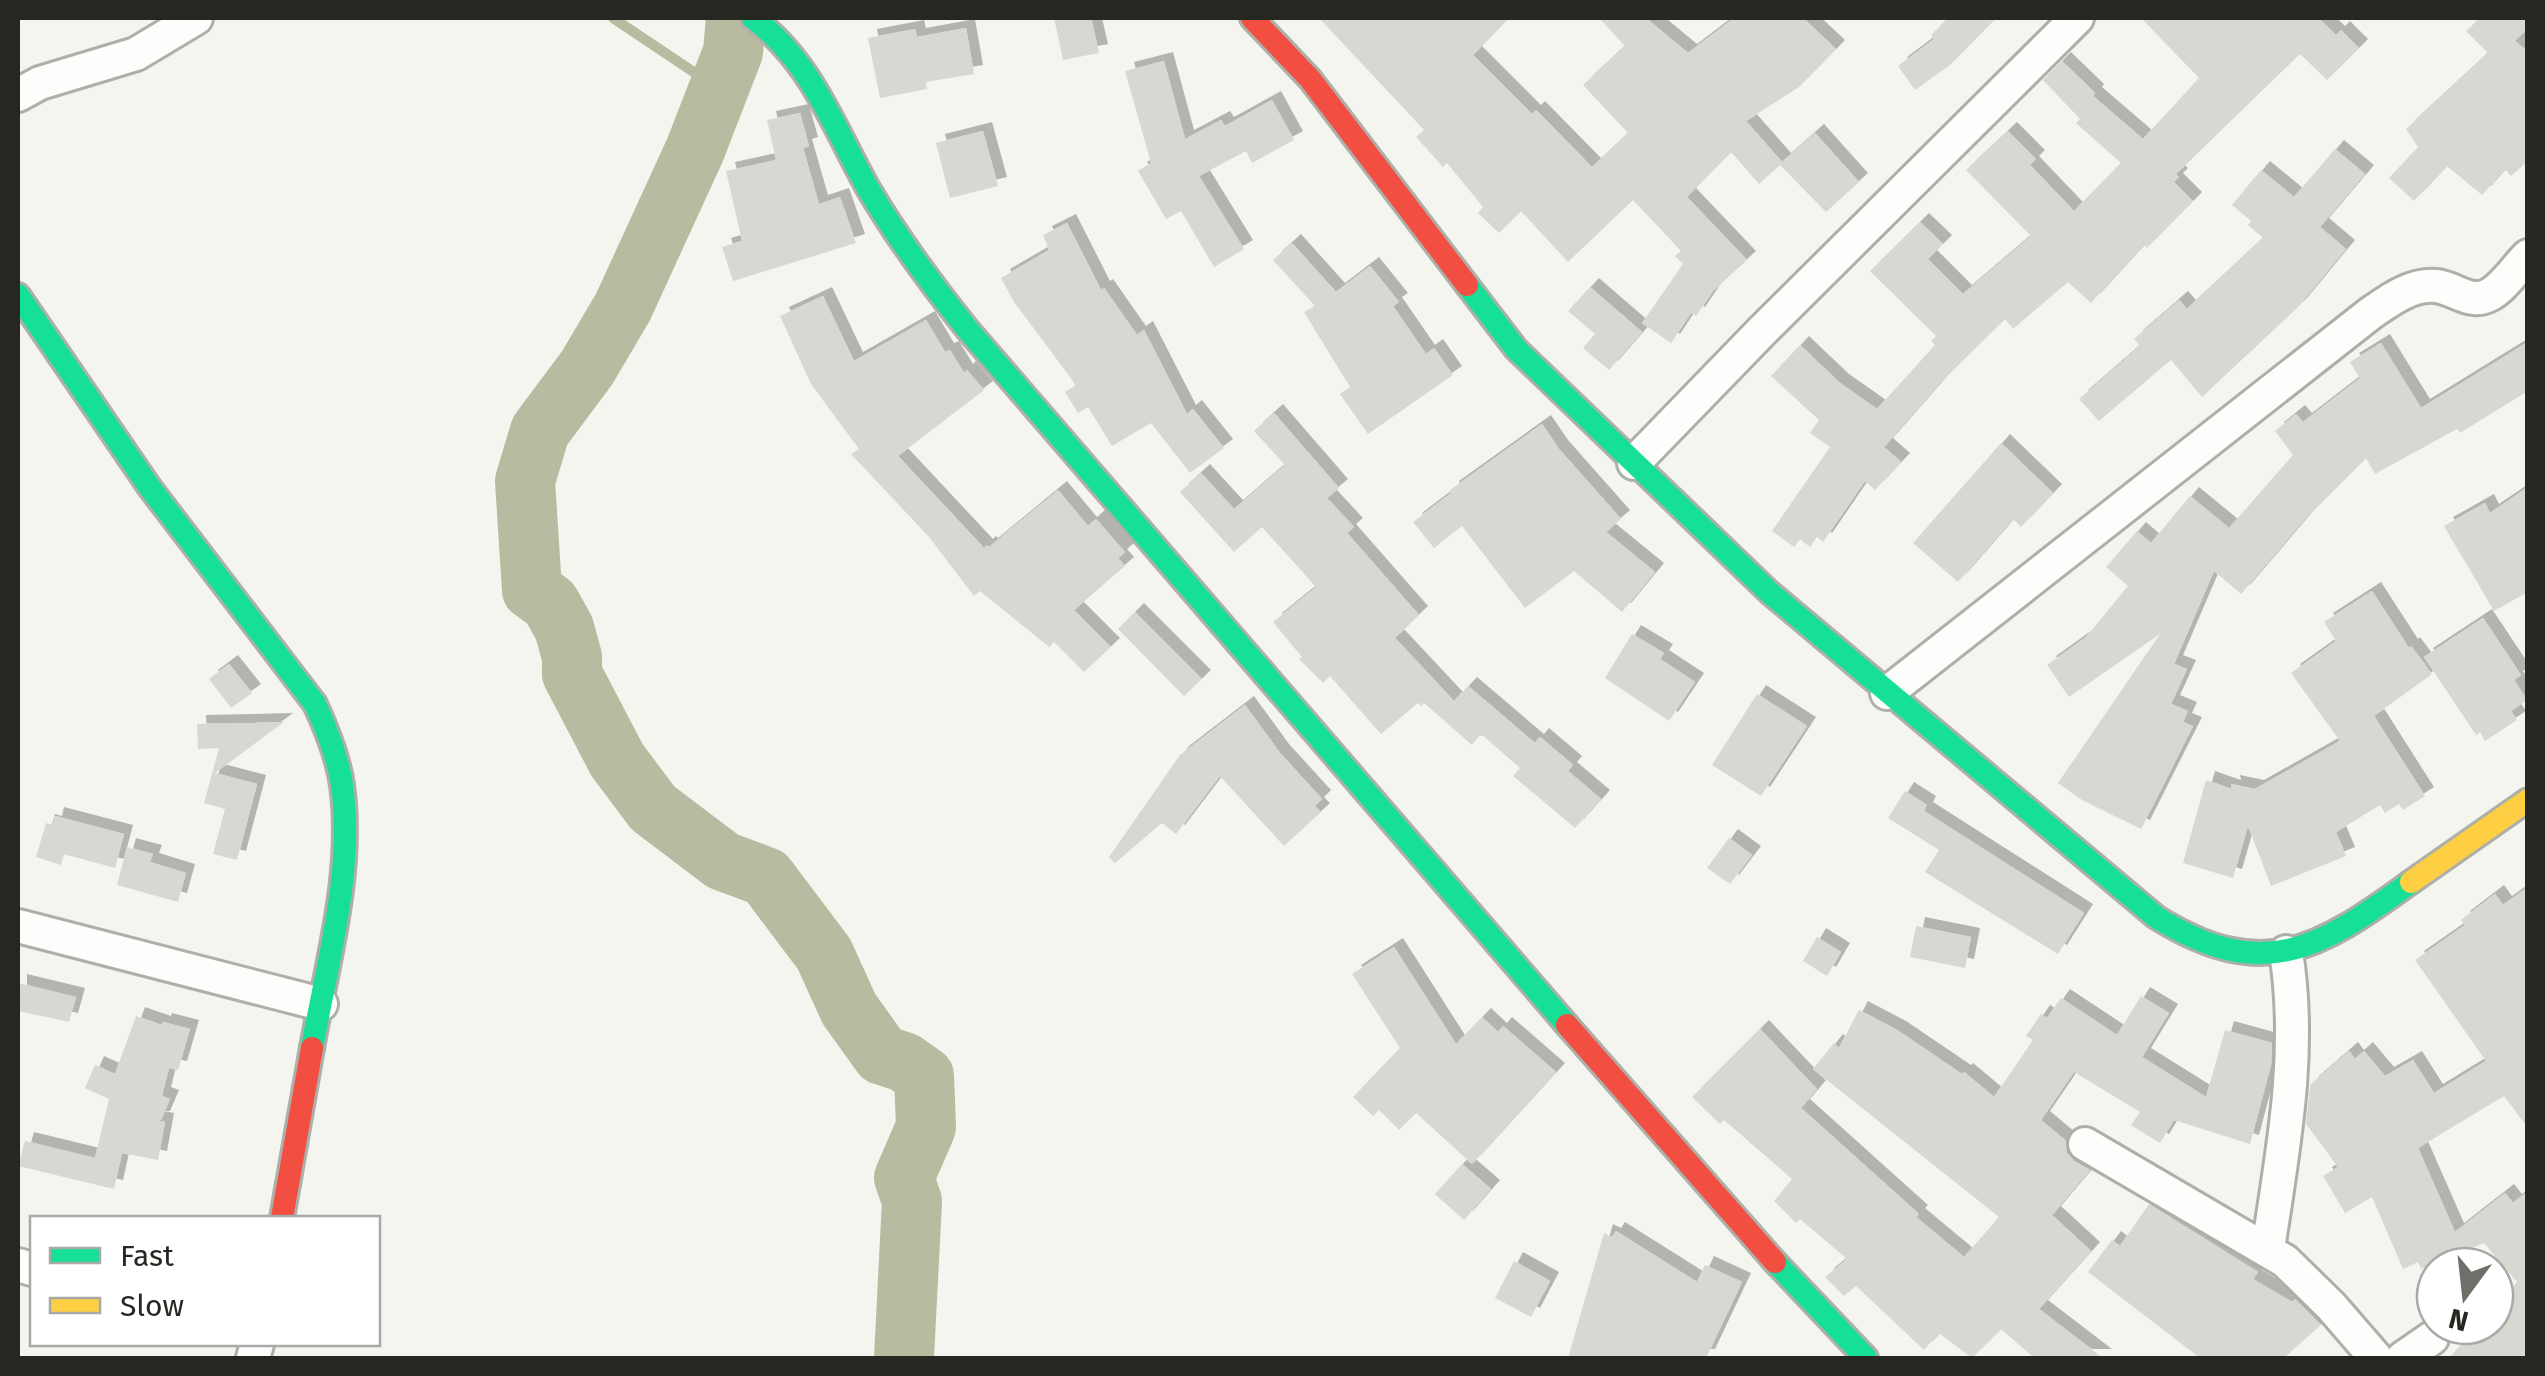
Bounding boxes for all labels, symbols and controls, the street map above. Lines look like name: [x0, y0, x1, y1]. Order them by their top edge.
legend: [30, 1216, 380, 1346]
text: Fast: [120, 1238, 174, 1274]
north arrow: [2415, 1246, 2515, 1346]
text: Slow: [120, 1288, 184, 1324]
text: N: [2445, 1301, 2472, 1338]

